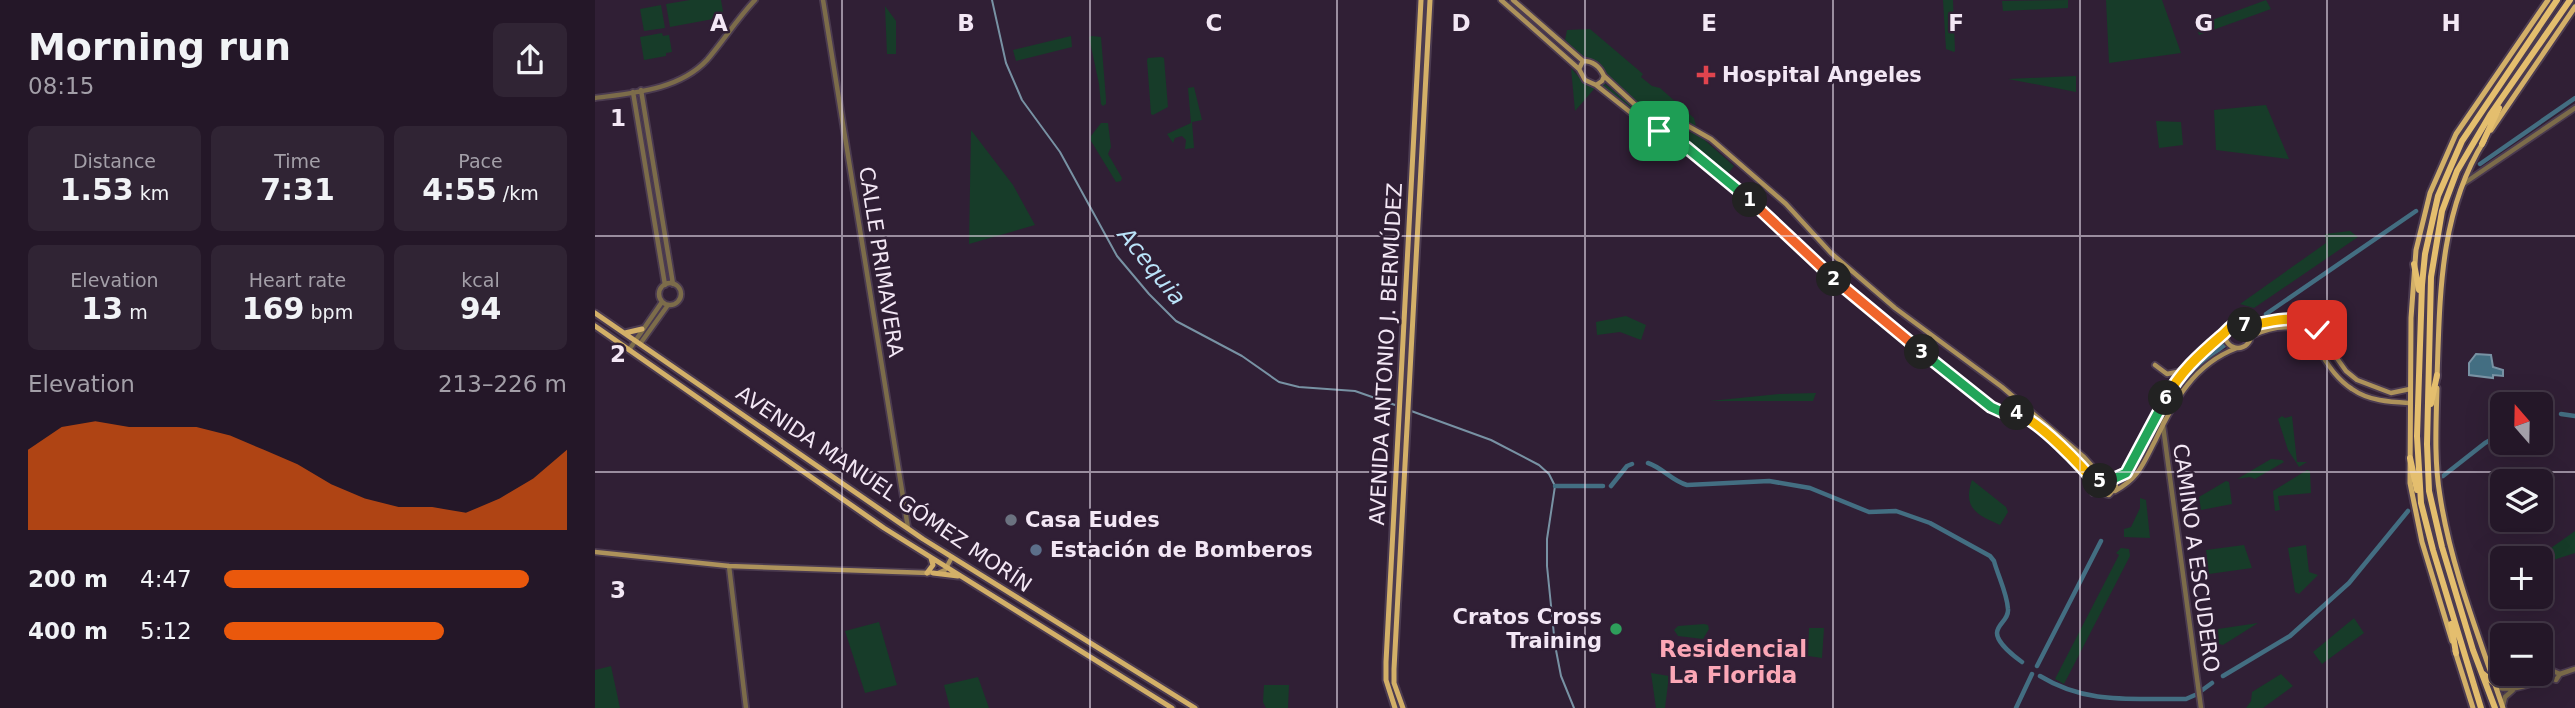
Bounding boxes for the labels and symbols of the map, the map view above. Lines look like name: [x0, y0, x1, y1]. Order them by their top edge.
text: A: [710, 10, 728, 36]
text: B: [957, 10, 975, 36]
text: C: [1206, 10, 1222, 36]
text: D: [1451, 10, 1471, 36]
text: E: [1701, 10, 1717, 36]
text: F: [1948, 10, 1964, 36]
text: G: [2195, 10, 2213, 36]
text: H: [2441, 10, 2461, 36]
place label: Hospital Angeles: [1722, 63, 1922, 87]
marker: Hospital Angeles: [1696, 65, 1716, 85]
pin: [1629, 101, 1689, 161]
text: 1: [610, 105, 626, 131]
street label: CALLE PRIMAVERA: [854, 165, 908, 360]
street label: AVENIDA ANTONIO J. BERMÚDEZ: [1364, 182, 1407, 526]
pin: 1: [1733, 182, 1767, 218]
water label: Acequia: [1112, 220, 1191, 310]
pin: 2: [1817, 262, 1851, 296]
pin: [2287, 300, 2347, 360]
pin: 7: [2227, 308, 2263, 342]
pin: 3: [1905, 334, 1939, 370]
text: 2: [610, 341, 626, 367]
street label: AVENIDA MANUEL GÓMEZ MORÍN: [732, 380, 1037, 597]
pin: 6: [2149, 380, 2183, 416]
north arrow: [2490, 392, 2553, 455]
pin: 4: [1999, 396, 2035, 430]
street label: CAMINO A ESCUDERO: [2168, 442, 2224, 674]
pin: 5: [2083, 463, 2117, 498]
place label: Casa Eudes: [1025, 508, 1160, 532]
marker: Casa Eudes: [1003, 512, 1019, 528]
place label: Estación de Bomberos: [1050, 538, 1313, 562]
marker: Estación de Bomberos: [1028, 542, 1044, 558]
text: 3: [610, 577, 626, 603]
place label: Cratos Cross Training: [1453, 605, 1602, 653]
marker: Cratos Cross Training: [1608, 621, 1624, 637]
district label: Residencial La Florida: [1659, 636, 1807, 688]

